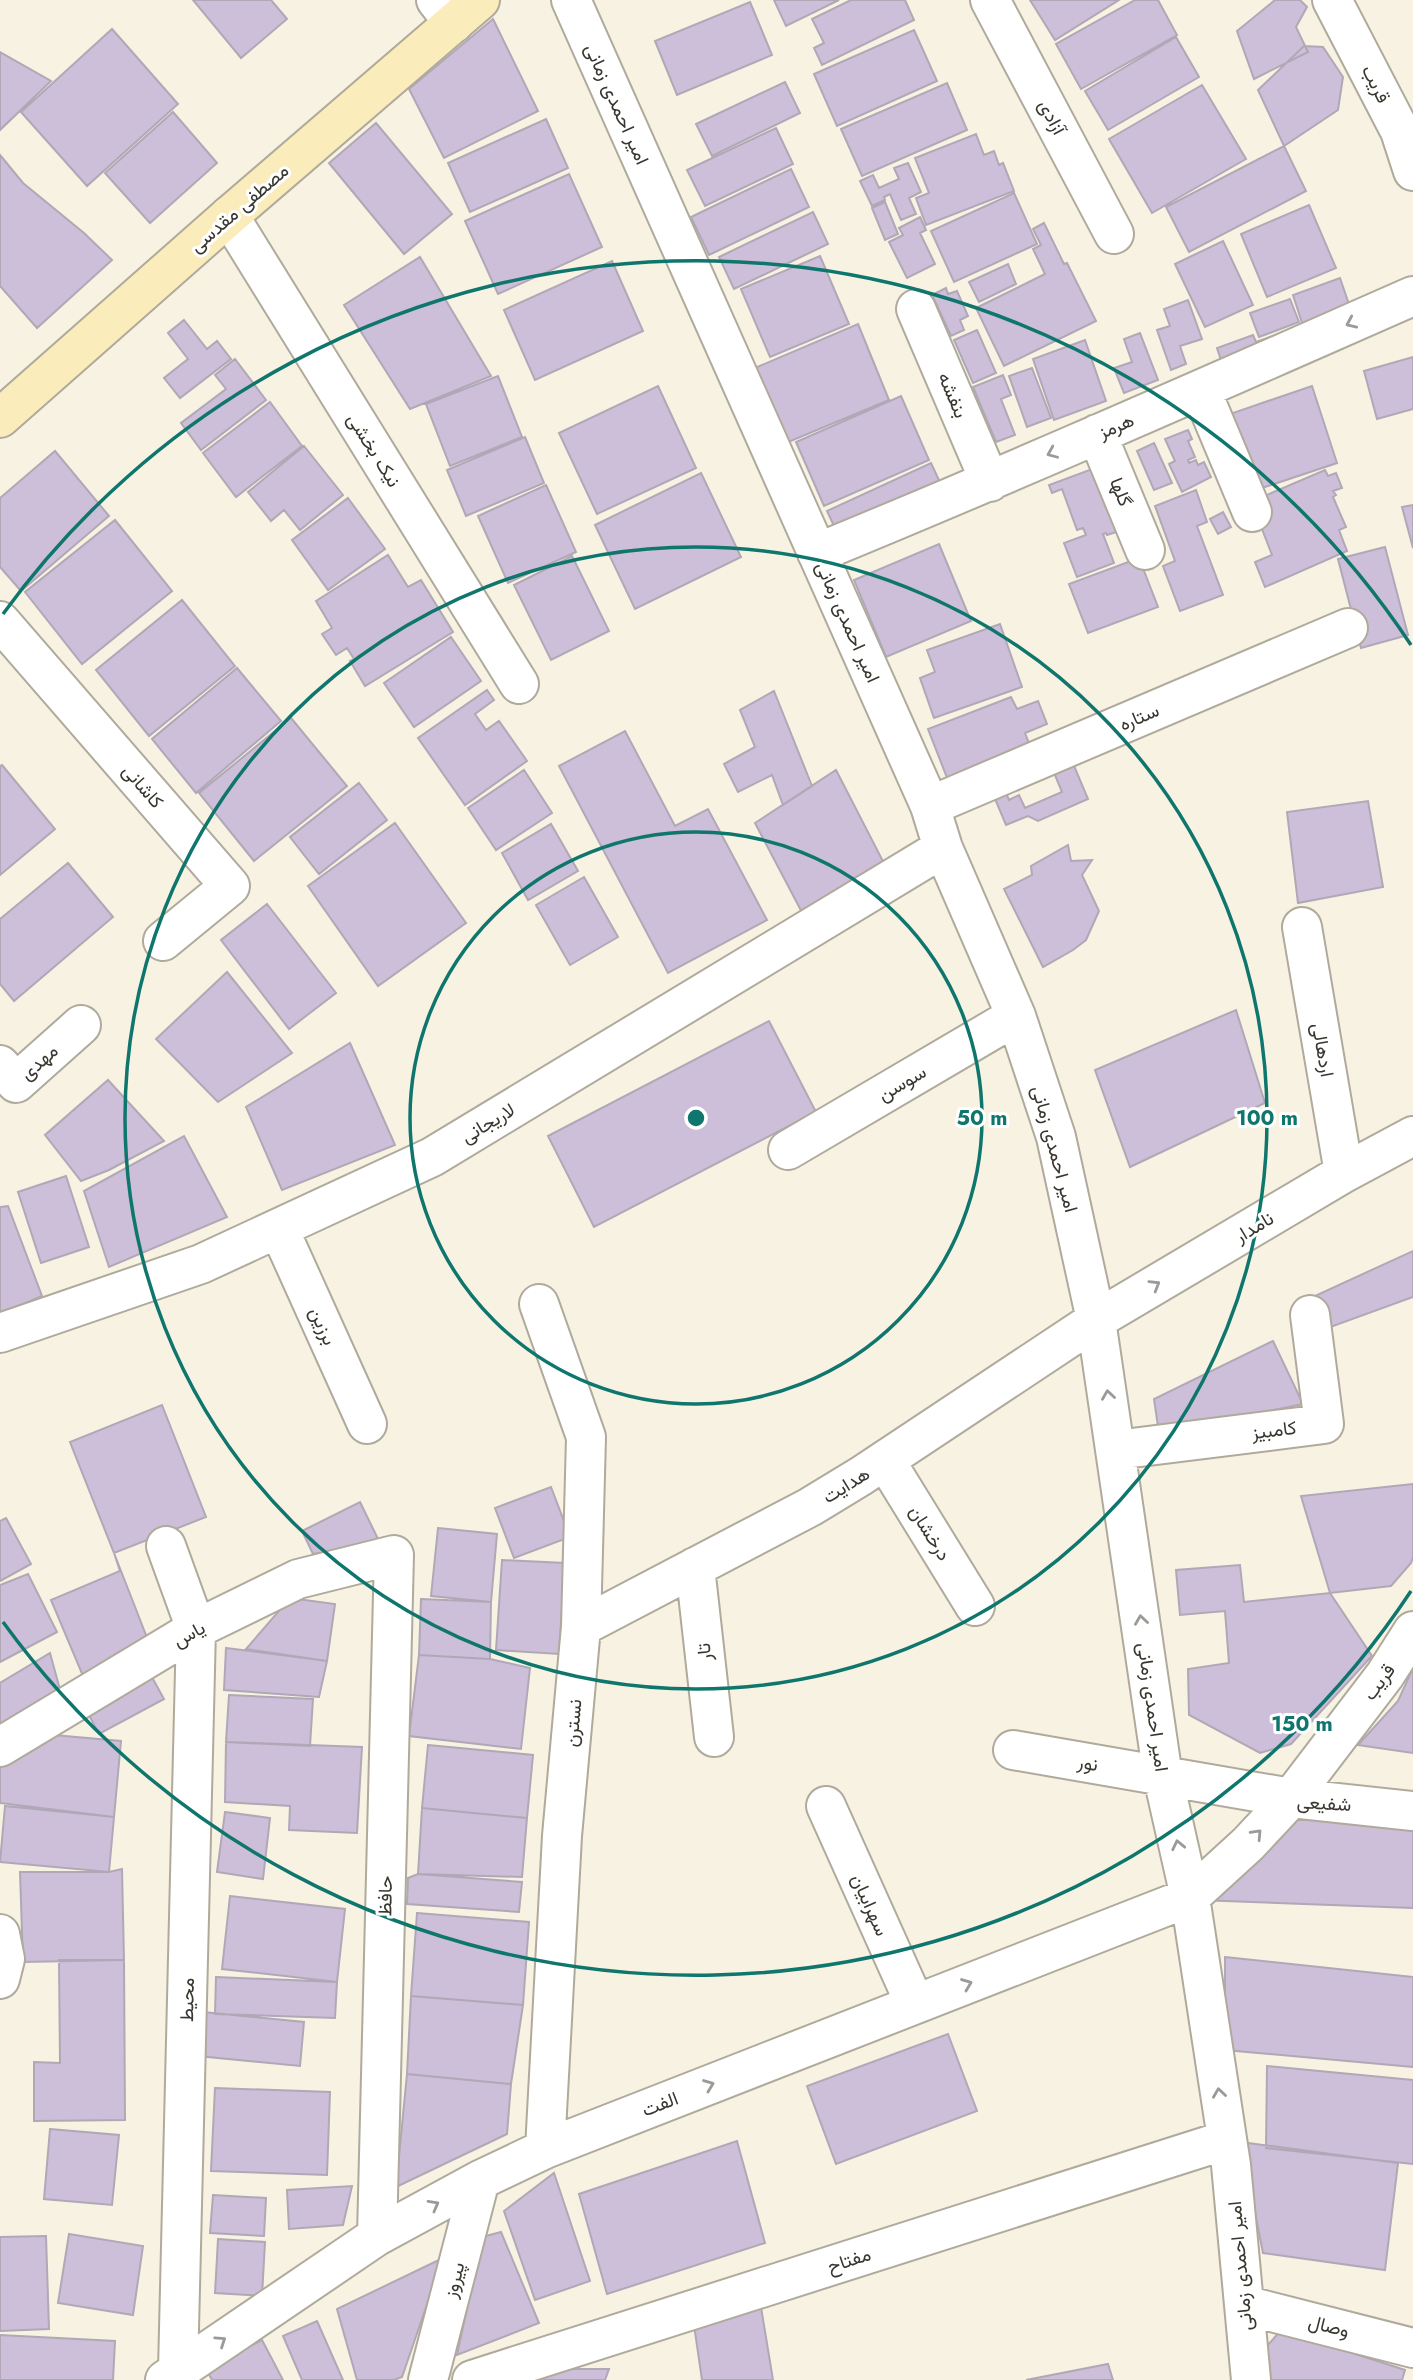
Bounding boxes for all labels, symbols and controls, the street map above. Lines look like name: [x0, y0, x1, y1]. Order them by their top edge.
street label: امیر احمدی زمانی: [578, 39, 656, 169]
street label: قریب: [1355, 60, 1397, 108]
street label: آزادی: [1032, 95, 1073, 141]
street label: مصطفی مقدسی: [183, 157, 295, 259]
one-way arrow: [1345, 315, 1357, 329]
street label: بنفشه: [931, 368, 975, 422]
street label: هرمز: [1093, 406, 1138, 446]
street label: نیک بخشی: [341, 408, 407, 492]
one-way arrow: [1047, 445, 1059, 459]
street label: گلها: [1103, 474, 1139, 510]
street label: امیر احمدی زمانی: [809, 557, 887, 687]
street label: ستاره: [1115, 697, 1163, 737]
street label: کاشانی: [116, 758, 170, 814]
street label: اردهالی: [1305, 1021, 1341, 1079]
street label: مهدی: [14, 1038, 64, 1086]
street label: سوسن: [873, 1058, 931, 1108]
street label: امیر احمدی زمانی: [1025, 1083, 1085, 1215]
street label: لاریجانی: [456, 1096, 520, 1150]
text: 50 m: [957, 1103, 1007, 1133]
text: 100 m: [1236, 1103, 1298, 1133]
centre of rings: [684, 1106, 708, 1130]
street label: نامدار: [1228, 1205, 1279, 1250]
one-way arrow: [1148, 1280, 1160, 1293]
street label: برزین: [303, 1302, 343, 1350]
one-way arrow: [1101, 1389, 1116, 1401]
street label: کامبیز: [1249, 1414, 1298, 1446]
street label: هدایت: [817, 1460, 875, 1510]
street label: درخشان: [902, 1500, 958, 1566]
street label: یاس: [168, 1614, 210, 1654]
one-way arrow: [1133, 1614, 1148, 1626]
street label: امیر احمدی زمانی: [1131, 1641, 1175, 1773]
street label: تار: [690, 1642, 718, 1663]
street label: قریب: [1356, 1658, 1402, 1706]
street label: نسترن: [557, 1698, 589, 1748]
text: 150 m: [1271, 1709, 1333, 1739]
street label: نور: [1075, 1748, 1100, 1778]
street label: شفیعی: [1296, 1788, 1352, 1818]
one-way arrow: [1249, 1829, 1262, 1842]
one-way arrow: [1172, 1839, 1187, 1851]
street label: سهرابیان: [844, 1870, 896, 1940]
street label: حافظ: [371, 1875, 399, 1917]
street label: محیط: [173, 1978, 201, 2022]
one-way arrow: [960, 1979, 972, 1993]
one-way arrow: [702, 2079, 714, 2093]
street label: الفت: [638, 2085, 682, 2123]
one-way arrow: [1212, 2087, 1227, 2099]
one-way arrow: [426, 2200, 439, 2214]
street label: امیر احمدی زمانی: [1221, 2200, 1259, 2332]
street label: مفتاح: [824, 2240, 874, 2280]
street label: پیروز: [436, 2259, 471, 2302]
street label: وصال: [1306, 2308, 1352, 2344]
one-way arrow: [214, 2336, 227, 2349]

